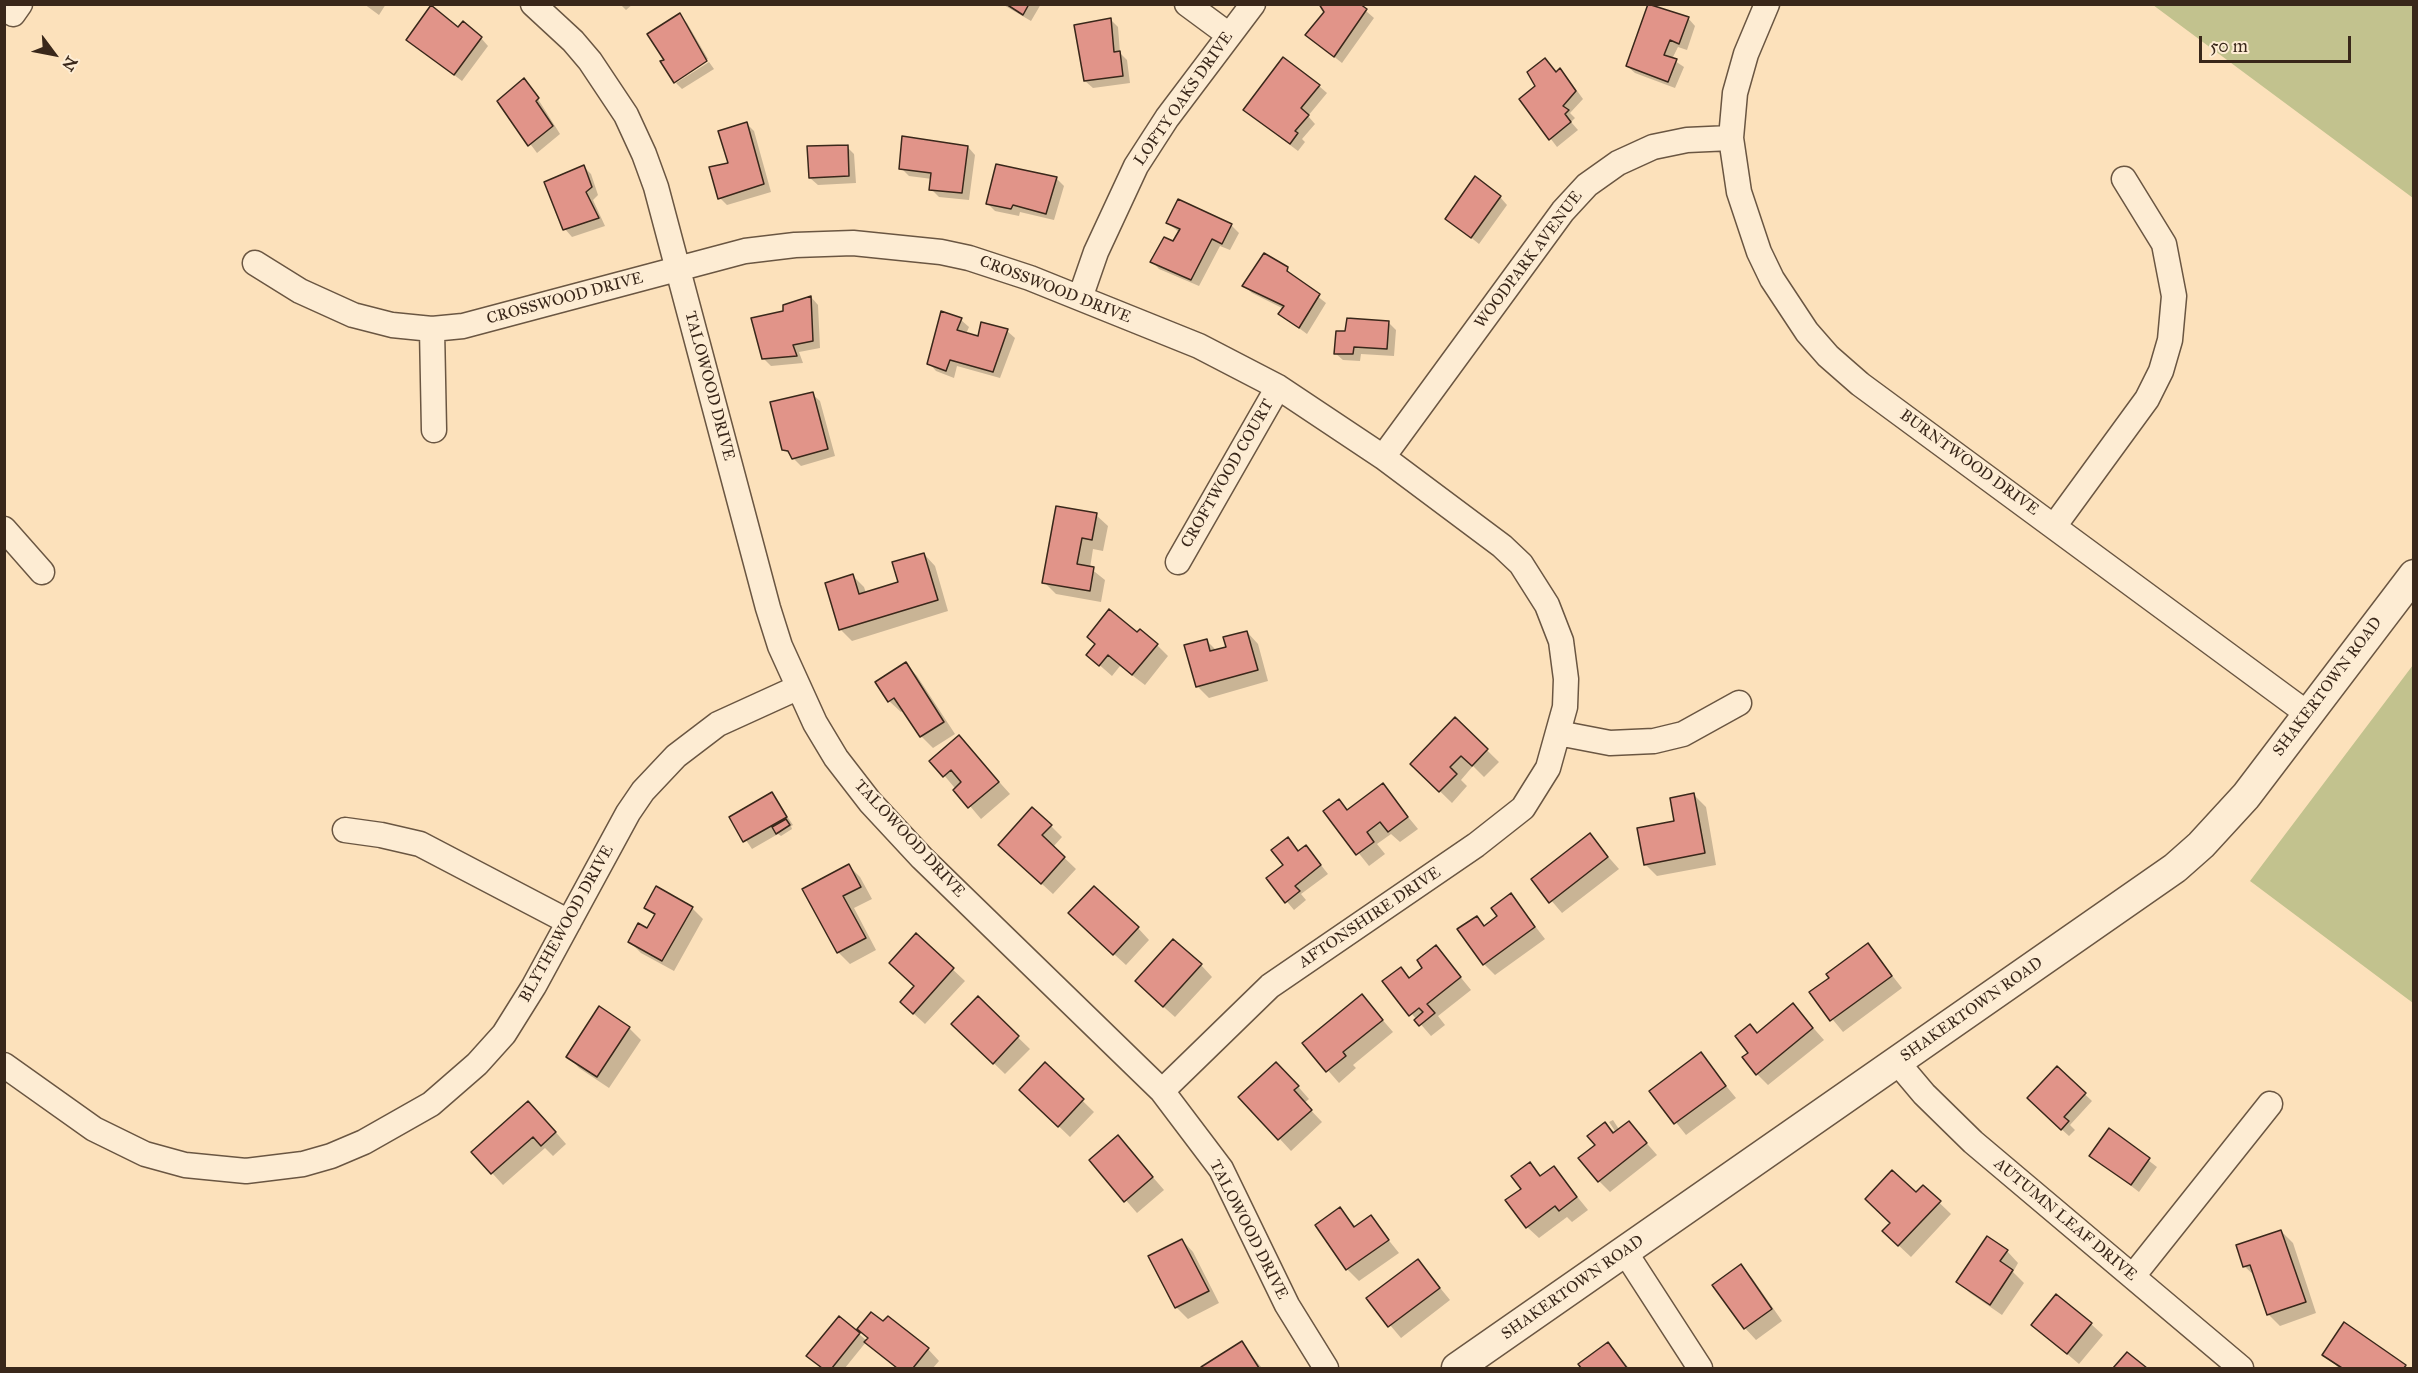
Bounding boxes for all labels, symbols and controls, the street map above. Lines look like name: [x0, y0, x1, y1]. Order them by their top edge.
north arrow: [24, 24, 84, 84]
scale bar: [2202, 24, 2354, 62]
street label: LOFTY OAKS DRIVE: [1131, 28, 1237, 170]
text: 50 m: [2210, 35, 2248, 57]
text: N: [58, 53, 81, 75]
street label: WOODPARK AVENUE: [1471, 187, 1587, 333]
street label: CROSSWOOD DRIVE: [976, 252, 1134, 328]
street label: CROSSWOOD DRIVE: [485, 269, 645, 329]
street label: TALOWOOD DRIVE: [680, 309, 738, 463]
street label: CROFTWOOD COURT: [1178, 396, 1278, 552]
street label: BURNTWOOD DRIVE: [1896, 406, 2042, 520]
street label: SHAKERTOWN ROAD: [2269, 614, 2387, 760]
street label: TALOWOOD DRIVE: [850, 776, 968, 902]
street label: BLYTHEWOOD DRIVE: [516, 842, 618, 1006]
street label: AFTONSHIRE DRIVE: [1295, 863, 1445, 973]
street label: SHAKERTOWN ROAD: [1897, 954, 2047, 1066]
street label: AUTUMN LEAF DRIVE: [1990, 1154, 2140, 1286]
street label: TALOWOOD DRIVE: [1205, 1157, 1291, 1303]
street label: SHAKERTOWN ROAD: [1498, 1232, 1648, 1344]

